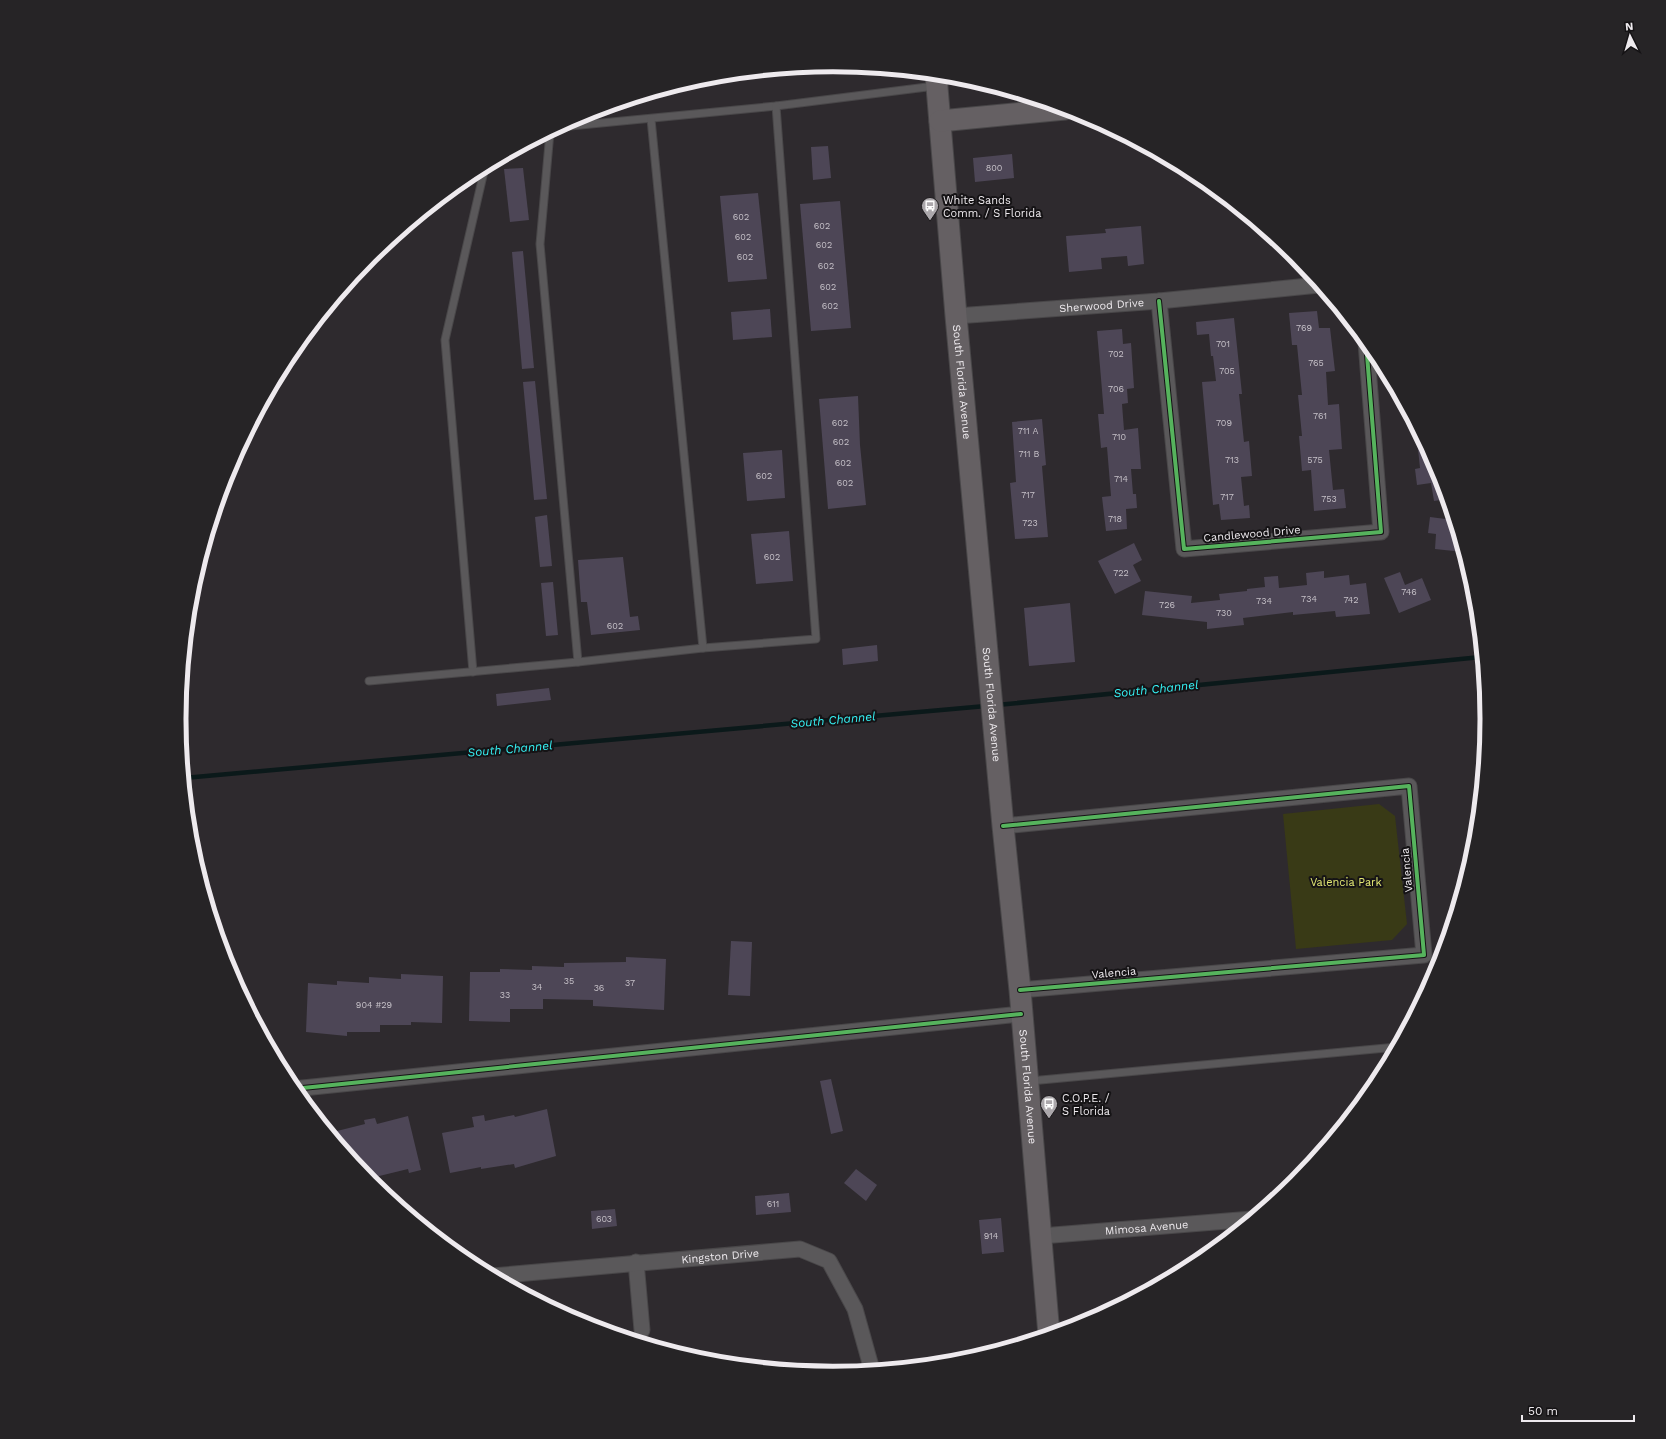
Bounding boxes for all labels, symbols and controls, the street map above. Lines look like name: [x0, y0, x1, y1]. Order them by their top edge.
north arrow: [1610, 16, 1650, 56]
text: N: [1625, 20, 1634, 33]
house number: 800: [986, 163, 1003, 173]
place label: White Sands Comm. / S Florida: [943, 194, 1041, 220]
bus stop icon: White Sands Comm. / S Florida: [920, 196, 940, 221]
house number: 602: [733, 212, 749, 222]
house number: 602: [814, 221, 830, 231]
house number: 602: [735, 232, 751, 242]
house number: 602: [816, 240, 832, 250]
house number: 602: [737, 252, 753, 262]
house number: 602: [818, 261, 834, 271]
house number: 602: [820, 282, 836, 292]
street label: Sherwood Drive: [1059, 296, 1145, 315]
house number: 602: [822, 301, 838, 311]
house number: 769: [1296, 323, 1312, 333]
street label: South Florida Avenue: [950, 324, 974, 440]
house number: 701: [1216, 339, 1230, 349]
house number: 702: [1108, 349, 1124, 359]
house number: 765: [1308, 358, 1324, 368]
house number: 705: [1219, 366, 1235, 376]
house number: 706: [1108, 384, 1124, 394]
house number: 761: [1313, 411, 1327, 421]
house number: 602: [832, 418, 848, 428]
house number: 709: [1216, 418, 1232, 428]
house number: 711 A: [1018, 426, 1038, 436]
house number: 710: [1112, 432, 1126, 442]
house number: 602: [833, 437, 849, 447]
house number: 711 B: [1018, 449, 1040, 459]
house number: 713: [1225, 455, 1239, 465]
house number: 575: [1307, 455, 1323, 465]
house number: 602: [835, 458, 851, 468]
house number: 602: [756, 471, 772, 481]
house number: 714: [1114, 474, 1129, 484]
house number: 602: [837, 478, 853, 488]
house number: 717: [1021, 490, 1035, 500]
house number: 717: [1220, 492, 1234, 502]
house number: 753: [1321, 494, 1337, 504]
house number: 718: [1108, 514, 1122, 524]
house number: 723: [1022, 518, 1038, 528]
street label: Candlewood Drive: [1203, 523, 1301, 545]
house number: 602: [764, 552, 780, 562]
house number: 722: [1113, 568, 1129, 578]
house number: 746: [1401, 587, 1417, 597]
house number: 734: [1301, 594, 1317, 604]
house number: 742: [1343, 595, 1359, 605]
house number: 734: [1256, 596, 1272, 606]
house number: 726: [1159, 600, 1175, 610]
house number: 730: [1216, 608, 1232, 618]
house number: 602: [607, 621, 623, 631]
street label: South Florida Avenue: [980, 647, 1004, 762]
water label: South Channel: [1113, 678, 1200, 700]
water label: South Channel: [790, 709, 877, 731]
water label: South Channel: [467, 738, 554, 760]
street label: Valencia: [1399, 847, 1415, 893]
park label: Valencia Park: [1310, 876, 1382, 889]
street label: Valencia: [1091, 965, 1137, 981]
house number: 35: [564, 976, 574, 986]
house number: 37: [625, 978, 635, 988]
house number: 34: [532, 982, 543, 992]
house number: 36: [594, 983, 604, 993]
house number: 33: [500, 990, 510, 1000]
house number: 904 #29: [356, 1000, 392, 1010]
street label: South Florida Avenue: [1017, 1029, 1039, 1145]
place label: C.O.P.E. / S Florida: [1062, 1092, 1110, 1118]
bus stop icon: C.O.P.E. / S Florida: [1039, 1094, 1059, 1119]
house number: 611: [767, 1199, 779, 1209]
house number: 603: [596, 1214, 612, 1224]
street label: Mimosa Avenue: [1105, 1218, 1189, 1237]
house number: 914: [984, 1231, 999, 1241]
street label: Kingston Drive: [681, 1246, 759, 1266]
scale bar: [1522, 1397, 1634, 1423]
text: 50 m: [1528, 1404, 1558, 1418]

